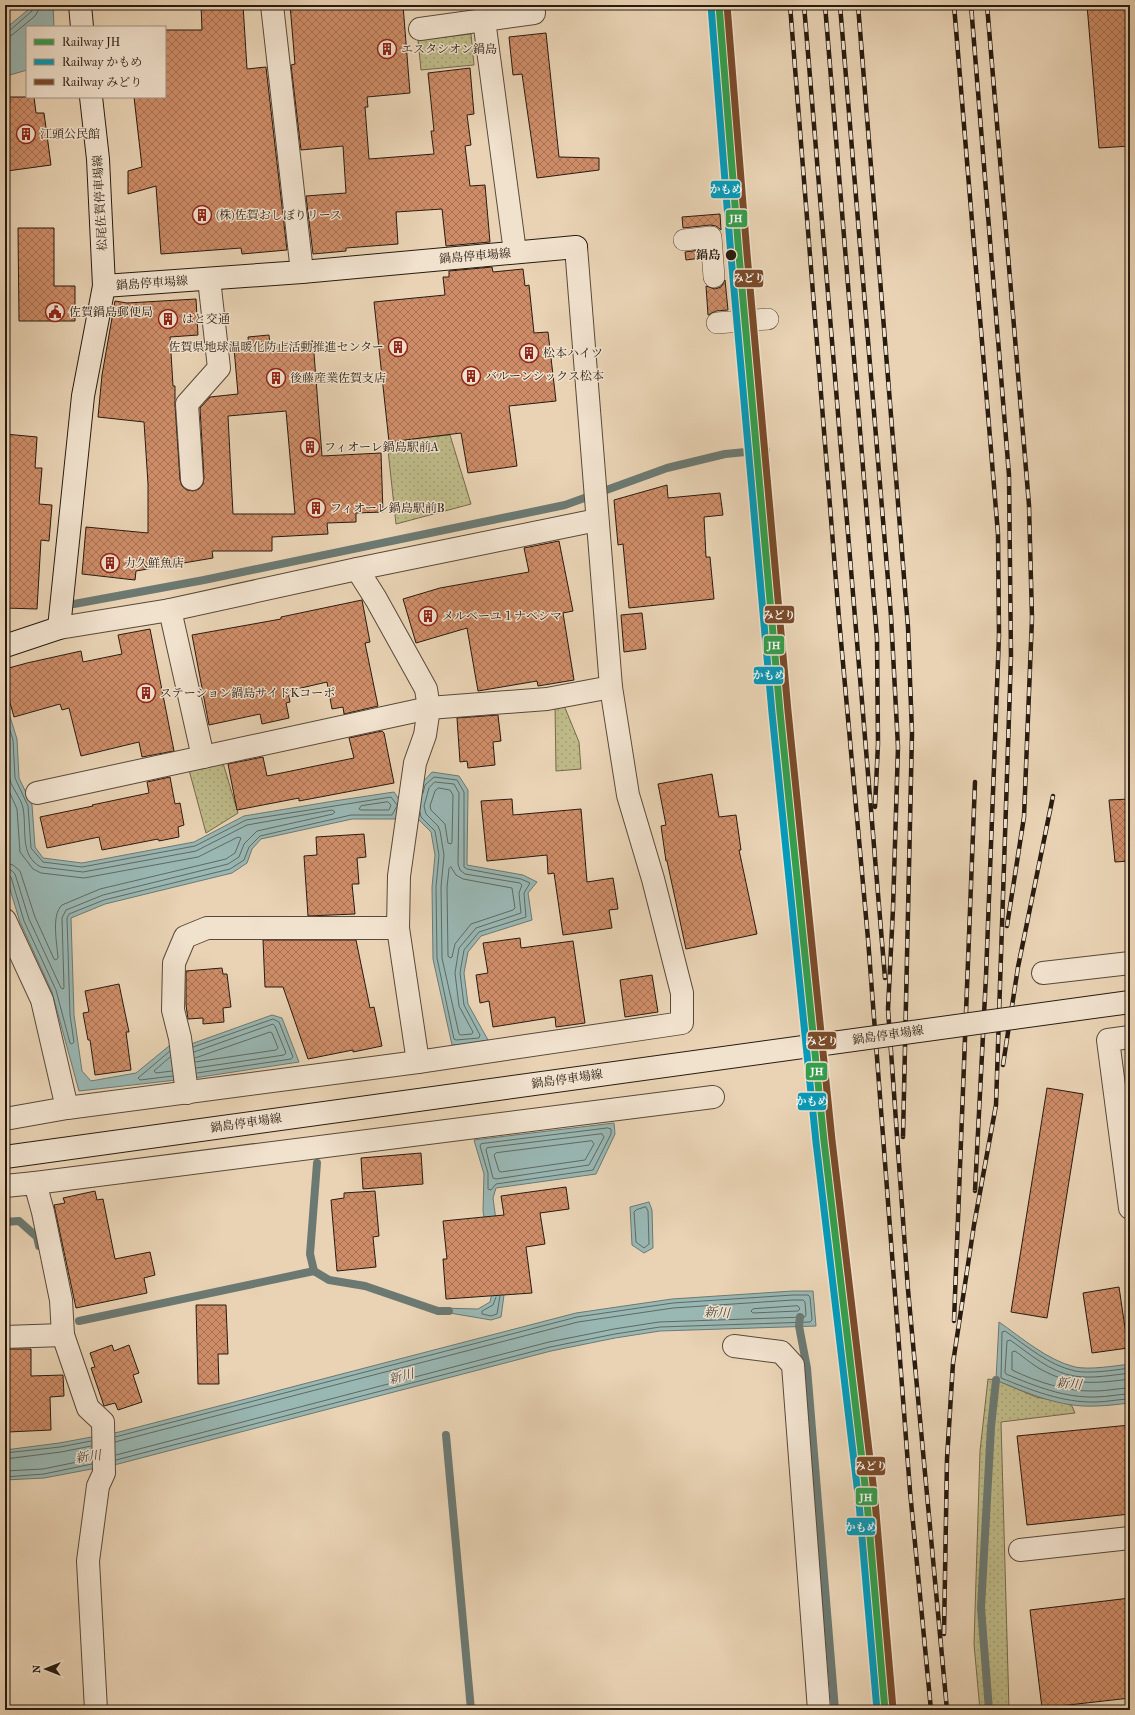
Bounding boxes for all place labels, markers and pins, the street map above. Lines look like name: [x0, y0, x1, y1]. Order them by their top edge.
building icon: エスタシオン鍋島: [376, 38, 398, 60]
place label: エスタシオン鍋島: [401, 42, 497, 56]
building icon: 江頭公民館: [15, 123, 37, 145]
place label: 江頭公民館: [40, 127, 100, 141]
building icon: (株)佐賀おしぼりリース: [191, 204, 213, 226]
place label: (株)佐賀おしぼりリース: [216, 208, 342, 222]
place label: 鍋島: [696, 248, 721, 262]
marker: 鍋島: [724, 248, 738, 262]
public building icon: 佐賀鍋島郵便局: [44, 301, 66, 323]
place label: 佐賀鍋島郵便局: [69, 305, 153, 319]
building icon: はと交通: [157, 308, 179, 330]
place label: はと交通: [182, 312, 230, 326]
building icon: 佐賀県地球温暖化防止活動推進センター: [387, 336, 409, 358]
place label: 佐賀県地球温暖化防止活動推進センター: [168, 340, 384, 354]
building icon: 松本ハイツ: [518, 342, 540, 364]
place label: 松本ハイツ: [543, 346, 603, 360]
building icon: バルーンシックス松本: [460, 365, 482, 387]
building icon: 後藤産業佐賀支店: [265, 367, 287, 389]
place label: バルーンシックス松本: [485, 369, 604, 383]
place label: 後藤産業佐賀支店: [290, 371, 386, 385]
building icon: フィオーレ鍋島駅前A: [299, 436, 321, 458]
place label: フィオーレ鍋島駅前A: [324, 440, 439, 454]
building icon: フィオーレ鍋島駅前B: [305, 497, 327, 519]
place label: フィオーレ鍋島駅前B: [330, 501, 445, 515]
building icon: 力久鮮魚店: [99, 552, 121, 574]
place label: 力久鮮魚店: [124, 556, 184, 570]
building icon: メルベーユ１ナベシマ: [417, 605, 439, 627]
place label: メルベーユ１ナベシマ: [442, 609, 562, 623]
building icon: ステーション鍋島サイドKコーポ: [135, 682, 157, 704]
place label: ステーション鍋島サイドKコーポ: [160, 686, 335, 700]

